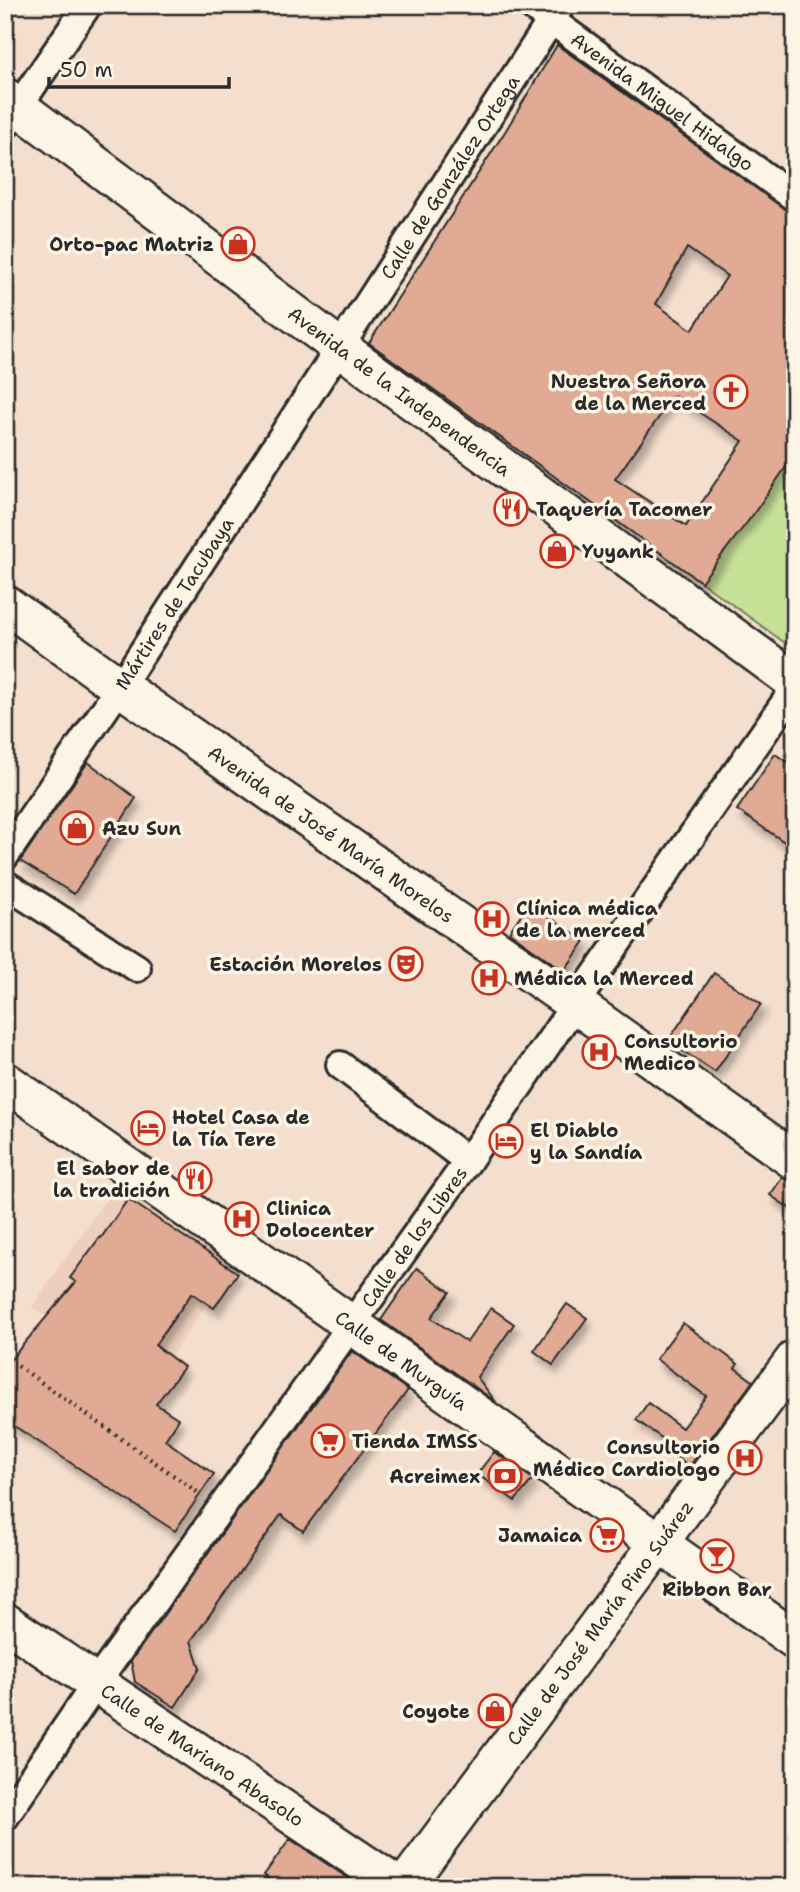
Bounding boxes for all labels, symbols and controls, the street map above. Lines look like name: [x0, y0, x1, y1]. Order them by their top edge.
street label: Avenida Miguel Hidalgo: [566, 27, 759, 177]
scale bar: [49, 46, 229, 90]
text: 50 m: [60, 56, 113, 84]
street label: Calle de González Ortega: [375, 70, 526, 284]
shop icon: Orto-pac Matriz: [219, 225, 257, 263]
place label: Orto-pac Matriz: [49, 232, 214, 257]
street label: Avenida de la Independencia: [283, 301, 516, 482]
place label: Nuestra Señora de la Merced: [551, 369, 706, 416]
church icon: Nuestra Señora de la Merced: [712, 373, 750, 411]
restaurant icon: Taquería Tacomer: [492, 490, 530, 528]
place label: Taquería Tacomer: [536, 497, 712, 522]
street label: Mártires de Tacubaya: [109, 512, 240, 695]
shop icon: Yuyank: [538, 532, 576, 570]
place label: Yuyank: [582, 539, 654, 564]
street label: Avenida de José María Morelos: [203, 740, 459, 929]
shop icon: Azu Sun: [58, 809, 96, 847]
place label: Azu Sun: [102, 816, 181, 841]
place label: Clínica médica de la merced: [516, 896, 658, 943]
hospital icon: Clínica médica de la merced: [473, 900, 511, 938]
theatre icon: Estación Morelos: [387, 945, 425, 983]
place label: Estación Morelos: [209, 952, 382, 977]
hospital icon: Médica la Merced: [470, 959, 508, 997]
place label: Médica la Merced: [514, 966, 694, 991]
place label: Consultorio Medico: [624, 1029, 738, 1076]
hospital icon: Consultorio Medico: [580, 1033, 618, 1071]
place label: Hotel Casa de la Tía Tere: [172, 1105, 310, 1152]
hotel icon: Hotel Casa de la Tía Tere: [129, 1109, 167, 1147]
place label: El Diablo y la Sandía: [530, 1118, 642, 1165]
hotel icon: El Diablo y la Sandía: [487, 1122, 525, 1160]
place label: El sabor de la tradición: [53, 1156, 170, 1203]
restaurant icon: El sabor de la tradición: [176, 1160, 214, 1198]
street label: Calle de los Libres: [356, 1162, 473, 1312]
place label: Clinica Dolocenter: [266, 1196, 374, 1243]
hospital icon: Clinica Dolocenter: [223, 1200, 261, 1238]
street label: Calle de Murguía: [330, 1305, 473, 1416]
supermarket icon: Tienda IMSS: [309, 1422, 347, 1460]
place label: Tienda IMSS: [352, 1429, 478, 1454]
place label: Consultorio Médico Cardiologo: [533, 1435, 720, 1482]
hospital icon: Consultorio Médico Cardiologo: [726, 1439, 764, 1477]
bank icon: Acreimex: [486, 1457, 524, 1495]
place label: Acreimex: [389, 1464, 480, 1489]
street label: Calle de José María Pino Suárez: [501, 1495, 699, 1750]
supermarket icon: Jamaica: [588, 1516, 626, 1554]
place label: Jamaica: [498, 1523, 582, 1548]
bar icon: Ribbon Bar: [698, 1537, 736, 1575]
place label: Ribbon Bar: [662, 1577, 772, 1602]
street label: Calle de Mariano Abasolo: [96, 1678, 309, 1832]
shop icon: Coyote: [476, 1692, 514, 1730]
place label: Coyote: [402, 1699, 470, 1724]

